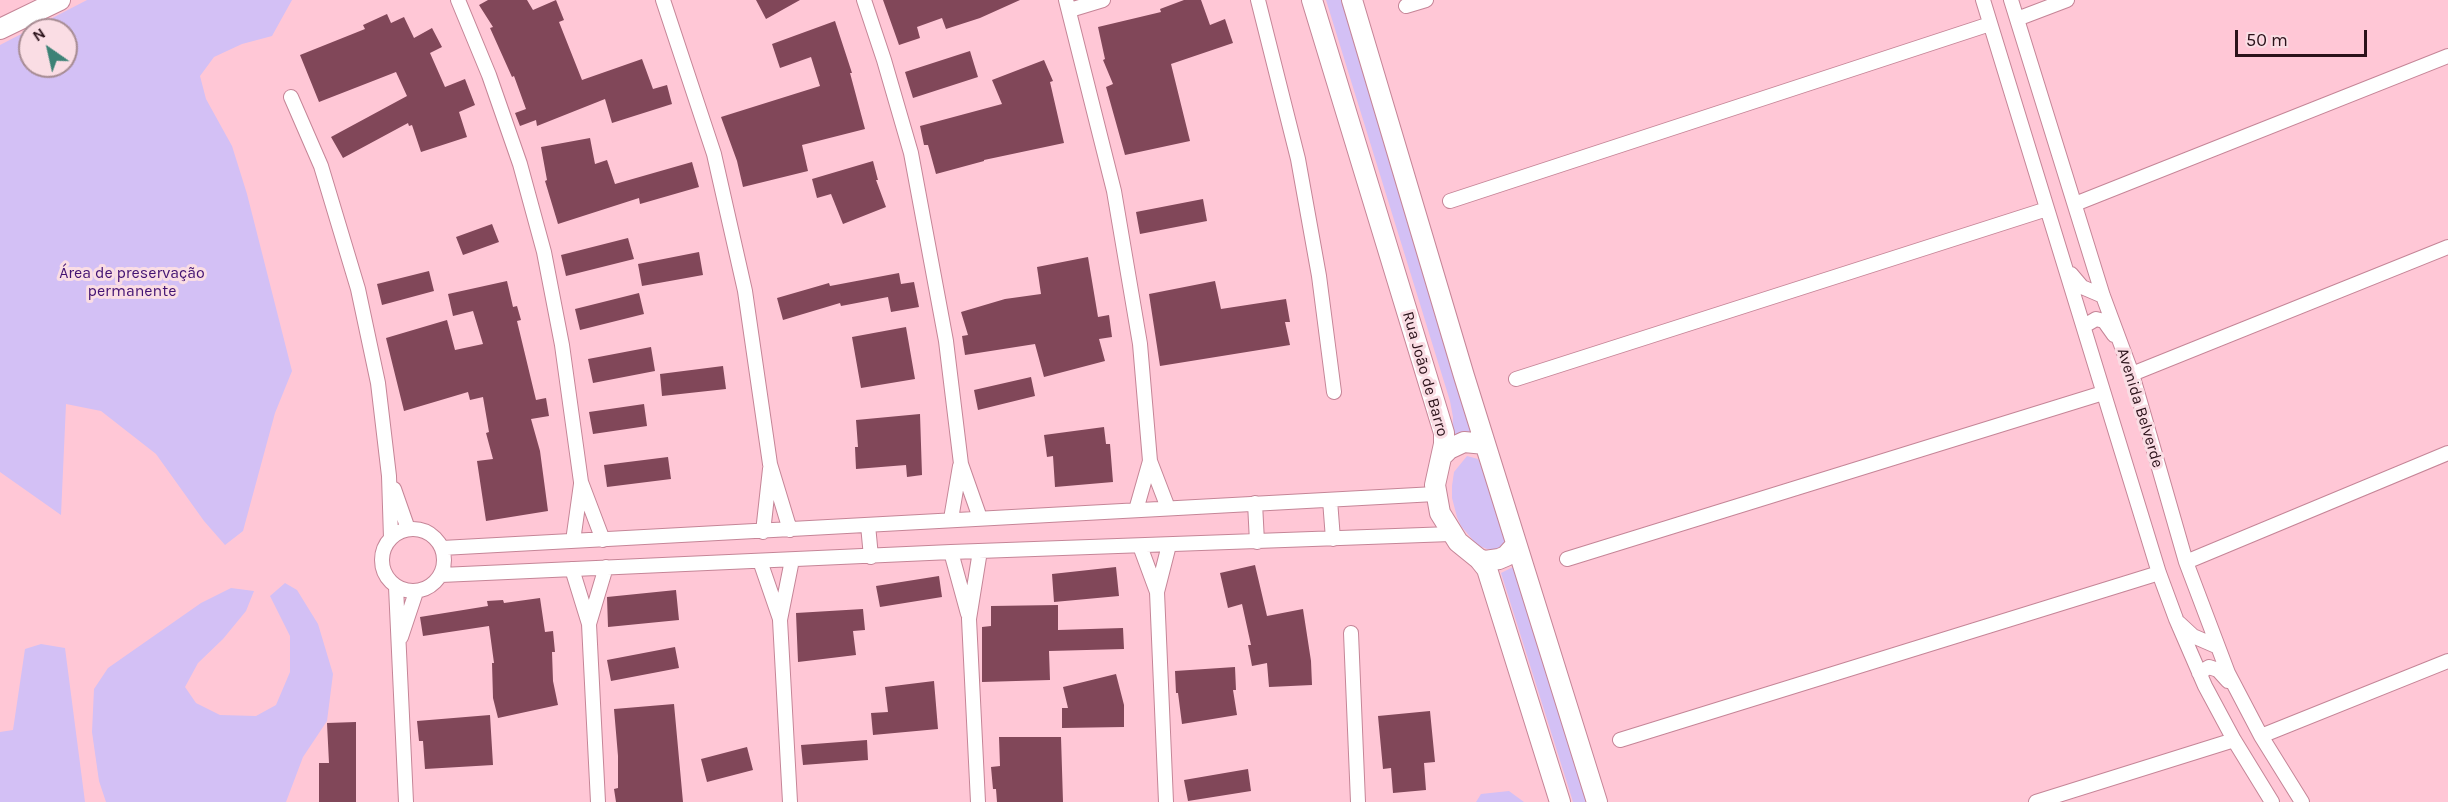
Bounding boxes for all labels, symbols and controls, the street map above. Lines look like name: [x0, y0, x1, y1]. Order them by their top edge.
north arrow: [18, 18, 78, 78]
scale bar: [2238, 18, 2370, 56]
text: N: [29, 23, 49, 45]
text: 50 m: [2246, 29, 2288, 51]
park label: Área de preservação permanente: [59, 263, 205, 301]
street label: Rua João de Barro: [1398, 309, 1452, 439]
street label: Avenida Belverde: [2113, 346, 2167, 470]

